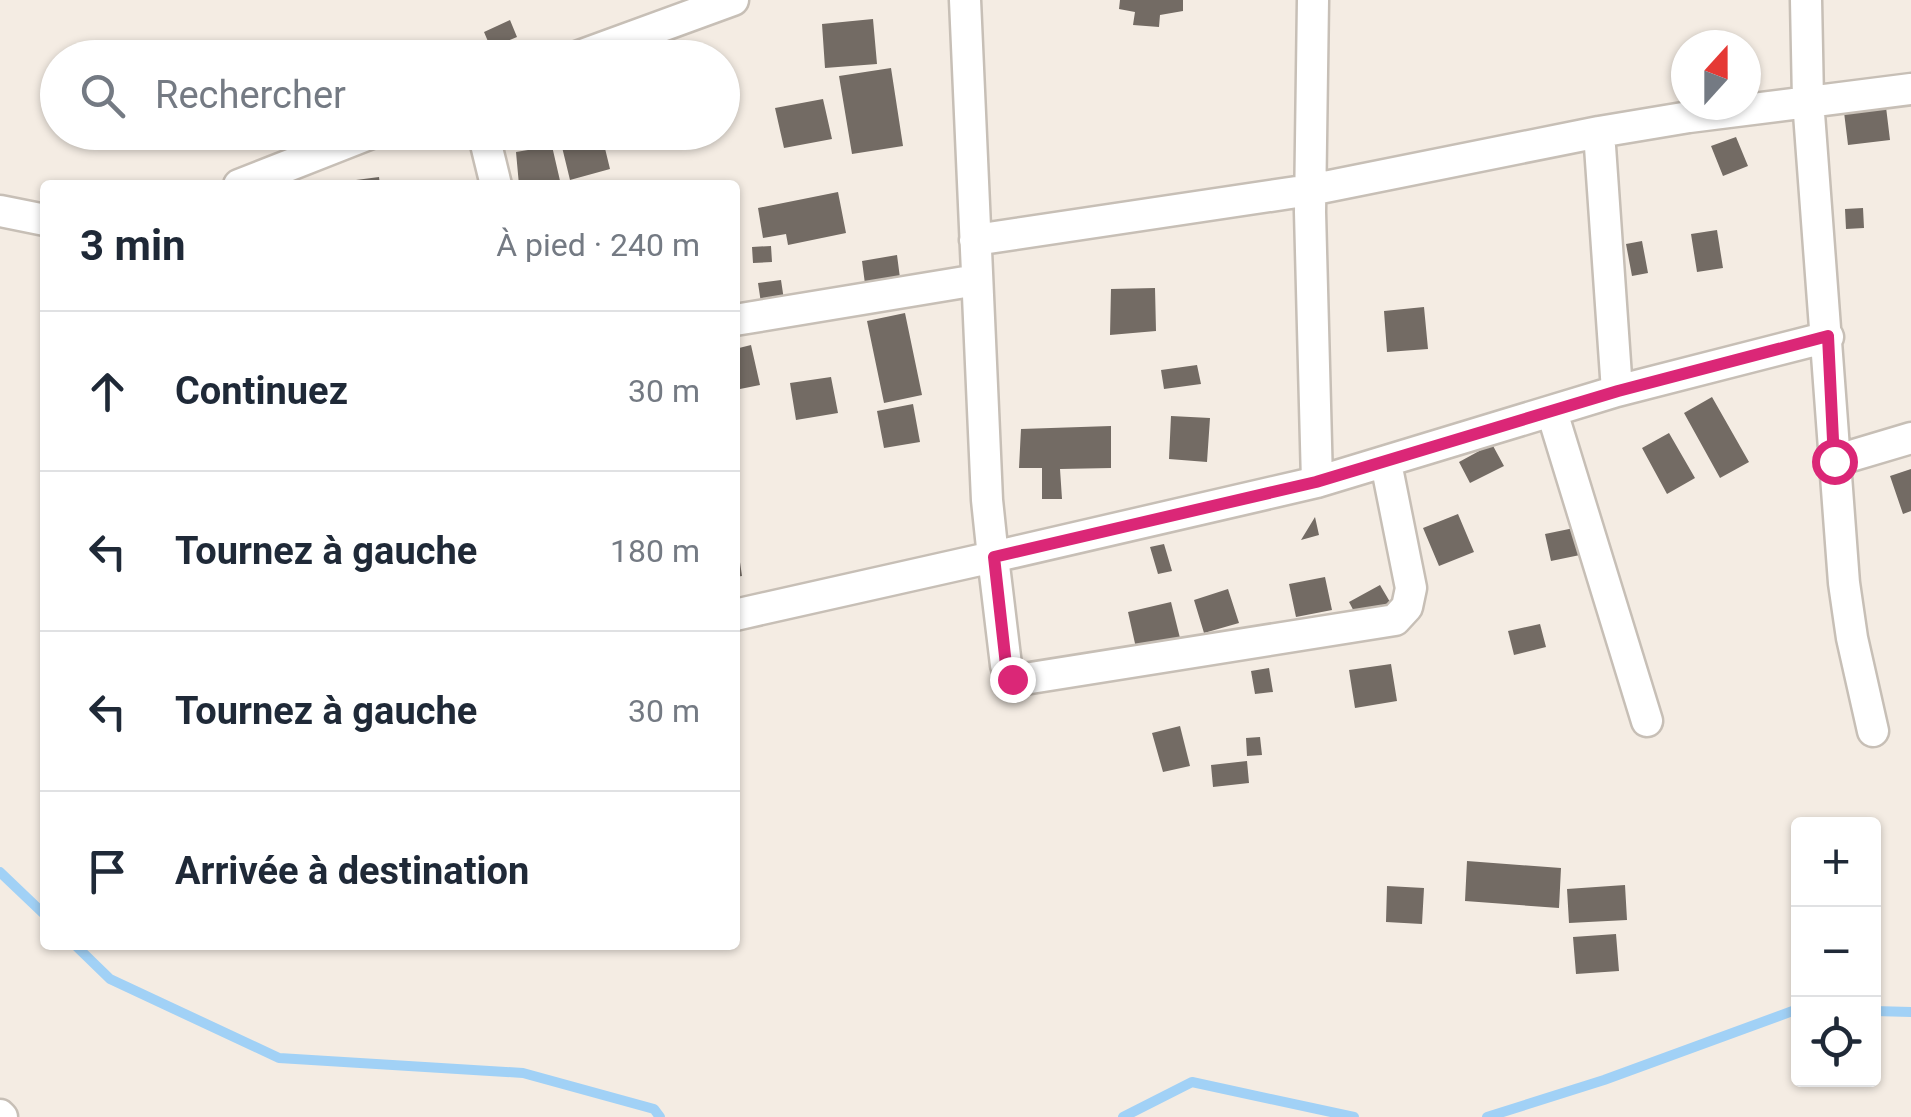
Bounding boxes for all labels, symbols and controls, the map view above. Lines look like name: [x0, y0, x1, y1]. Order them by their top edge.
north arrow: [1671, 30, 1761, 120]
search box: [40, 40, 740, 150]
icon: search: [75, 68, 130, 123]
text: Rechercher: [155, 73, 346, 117]
text: 3 min: [80, 221, 186, 270]
text: À pied · 240 m: [496, 226, 700, 264]
icon: ahead: [80, 364, 135, 419]
text: Continuez: [175, 369, 348, 413]
text: 30 m: [628, 372, 700, 410]
route start: [1812, 439, 1858, 485]
icon: left: [80, 524, 135, 579]
text: Tournez à gauche: [175, 529, 477, 573]
text: 180 m: [610, 532, 700, 570]
route end: [990, 657, 1036, 703]
icon: left: [80, 684, 135, 739]
text: Tournez à gauche: [175, 689, 477, 733]
text: 30 m: [628, 692, 700, 730]
map controls: [1791, 817, 1881, 1087]
button: +: [1791, 817, 1881, 907]
icon: arrive: [80, 844, 135, 899]
text: Arrivée à destination: [175, 849, 529, 893]
button: −: [1791, 907, 1881, 997]
button: locate: [1791, 997, 1881, 1087]

